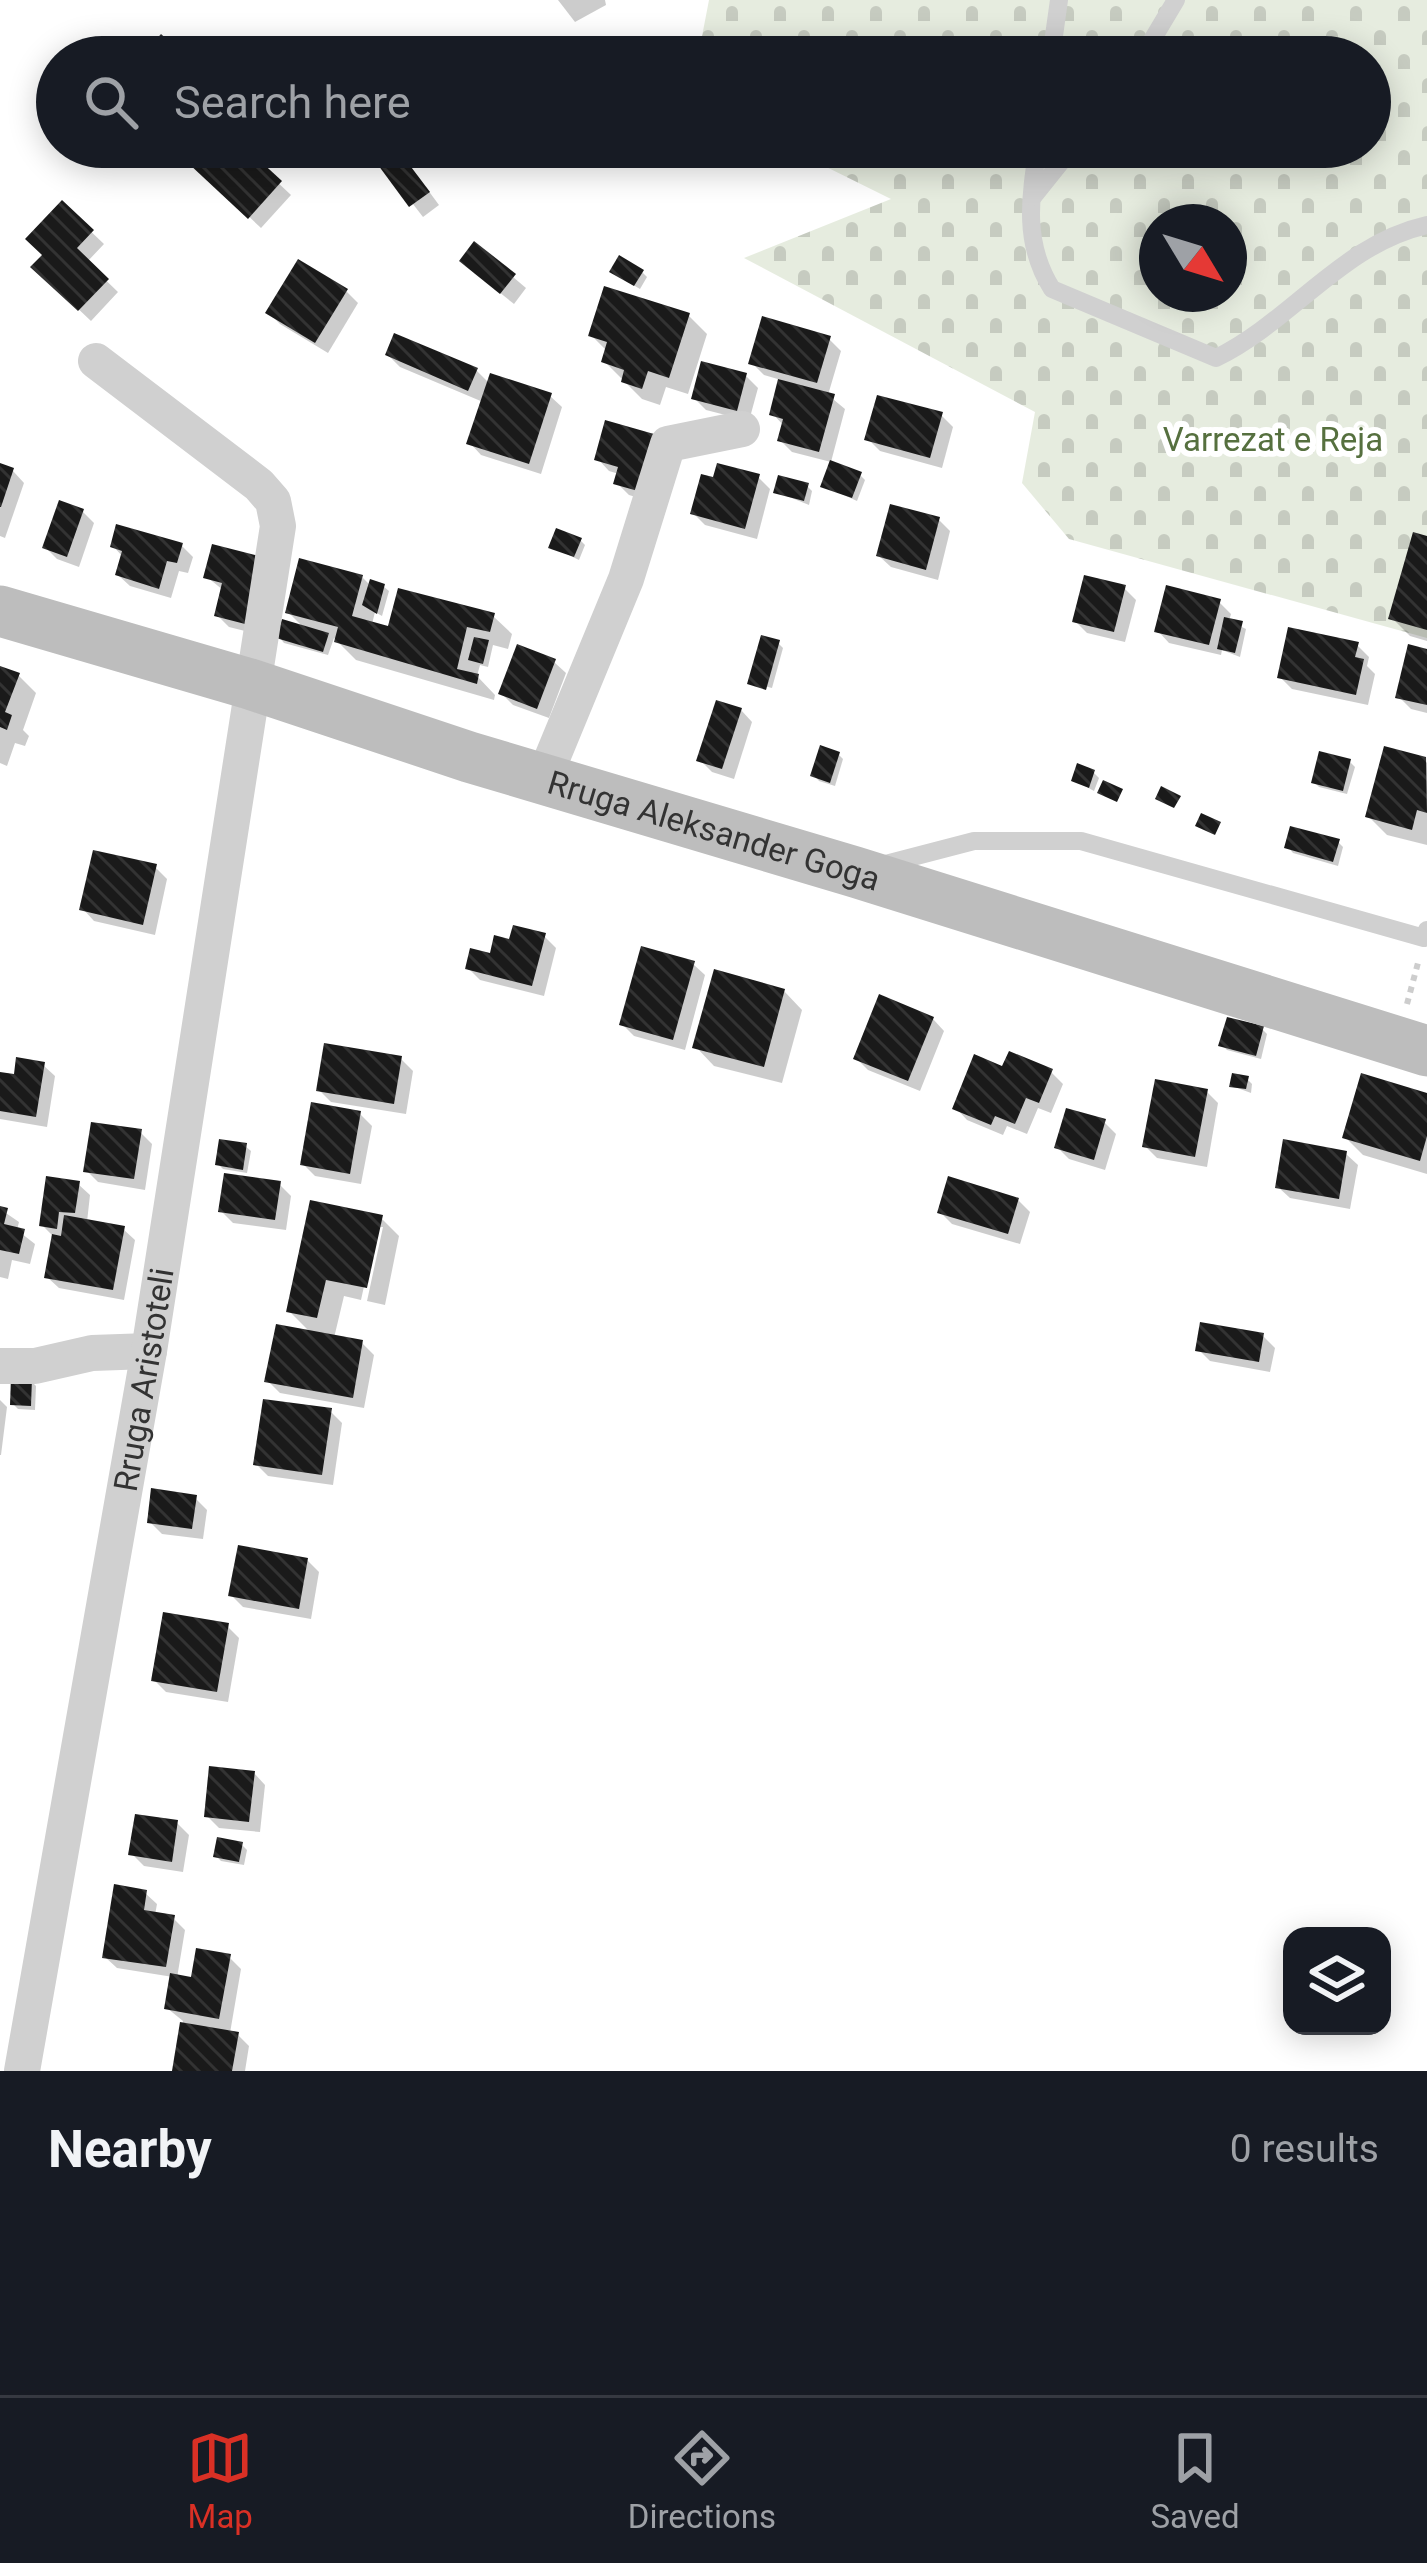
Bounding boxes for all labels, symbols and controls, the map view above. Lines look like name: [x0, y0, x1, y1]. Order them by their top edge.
search box: [36, 36, 1391, 168]
icon: search: [78, 69, 144, 135]
text: Search here: [174, 76, 411, 129]
north arrow: [1139, 204, 1247, 312]
park label: Varrezat e Reja: [1163, 420, 1383, 459]
street label: Rruga Aleksander Goga: [543, 762, 885, 898]
street label: Rruga Aristoteli: [105, 1265, 181, 1494]
map controls: [1283, 1927, 1391, 2035]
button: layers: [1283, 1927, 1391, 2035]
text: Nearby: [48, 2120, 212, 2179]
text: 0 results: [1230, 2126, 1379, 2172]
tab: Map: [187, 2425, 253, 2536]
tab: Directions: [628, 2425, 776, 2536]
tab: Saved: [1151, 2425, 1240, 2536]

